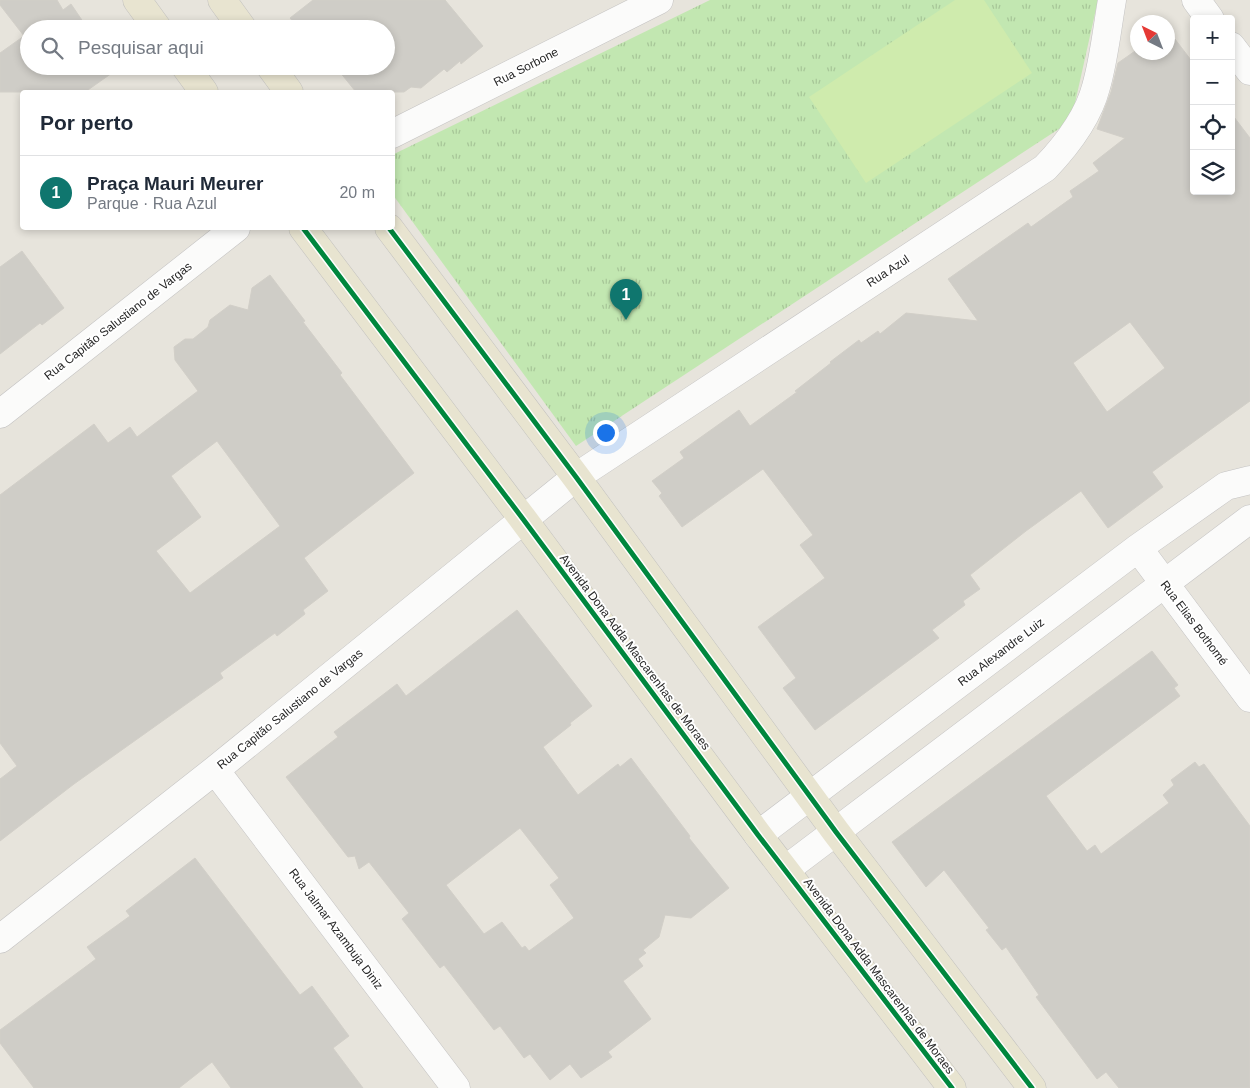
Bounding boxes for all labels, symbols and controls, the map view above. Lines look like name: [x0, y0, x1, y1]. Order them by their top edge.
north arrow: [1130, 15, 1175, 60]
map controls: [1190, 15, 1235, 195]
button: +: [1190, 15, 1235, 60]
search box: [20, 20, 395, 75]
icon: search: [38, 34, 66, 62]
text: Pesquisar aqui: [78, 37, 204, 58]
street label: Rua Sorbone: [491, 45, 561, 89]
button: −: [1190, 60, 1235, 105]
button: locate: [1190, 105, 1235, 150]
text: Por perto: [40, 111, 133, 134]
button: layers: [1190, 150, 1235, 195]
text: Praça Mauri Meurer: [87, 173, 263, 194]
text: 1: [52, 184, 60, 201]
text: 20 m: [339, 184, 375, 201]
text: Parque · Rua Azul: [87, 195, 217, 212]
street label: Rua Azul: [864, 252, 912, 290]
street label: Rua Capitão Salustiano de Vargas: [41, 259, 195, 383]
pin: 1: [610, 279, 642, 320]
your location: [593, 420, 619, 446]
street label: Avenida Dona Adda Mascarenhas de Moraes: [557, 551, 713, 753]
street label: Rua Elias Bothomé: [1157, 578, 1231, 668]
street label: Rua Alexandre Luiz: [955, 615, 1047, 689]
street label: Rua Capitão Salustiano de Vargas: [214, 646, 366, 772]
street label: Rua Jalmar Azambuja Diniz: [286, 866, 386, 992]
street label: Avenida Dona Adda Mascarenhas de Moraes: [801, 875, 957, 1077]

